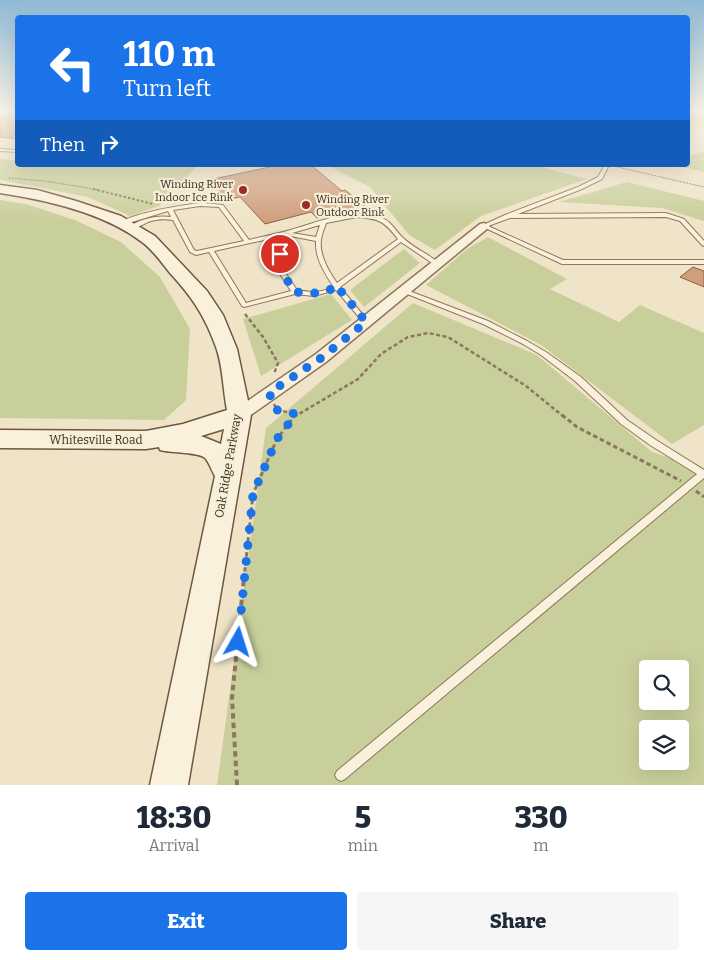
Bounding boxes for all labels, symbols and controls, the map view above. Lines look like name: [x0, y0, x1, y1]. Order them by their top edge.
text: 110 m: [123, 33, 215, 75]
icon: left: [40, 35, 105, 100]
text: Turn left: [123, 75, 211, 102]
icon: right: [95, 130, 123, 158]
text: Then: [40, 133, 85, 156]
place label: Winding River Indoor Ice Rink: [155, 178, 234, 204]
marker: Winding River Indoor Ice Rink: [237, 184, 249, 196]
place label: Winding River Outdoor Rink: [316, 193, 389, 219]
marker: Winding River Outdoor Rink: [300, 199, 312, 211]
pin: [259, 233, 301, 275]
icon: arrive: [266, 240, 294, 268]
street label: Oak Ridge Parkway: [212, 412, 244, 519]
street label: Whitesville Road: [49, 433, 143, 447]
position arrow: [211, 615, 263, 667]
map controls: [639, 660, 689, 770]
button: search: [639, 660, 689, 710]
button: layers: [639, 720, 689, 770]
text: 18:30: [136, 800, 211, 836]
text: 5: [355, 800, 371, 836]
text: 330: [514, 800, 568, 836]
text: Arrival: [149, 836, 199, 855]
text: min: [348, 836, 378, 855]
text: m: [533, 836, 549, 855]
button: Exit: [25, 892, 347, 950]
button: Share: [357, 892, 679, 950]

